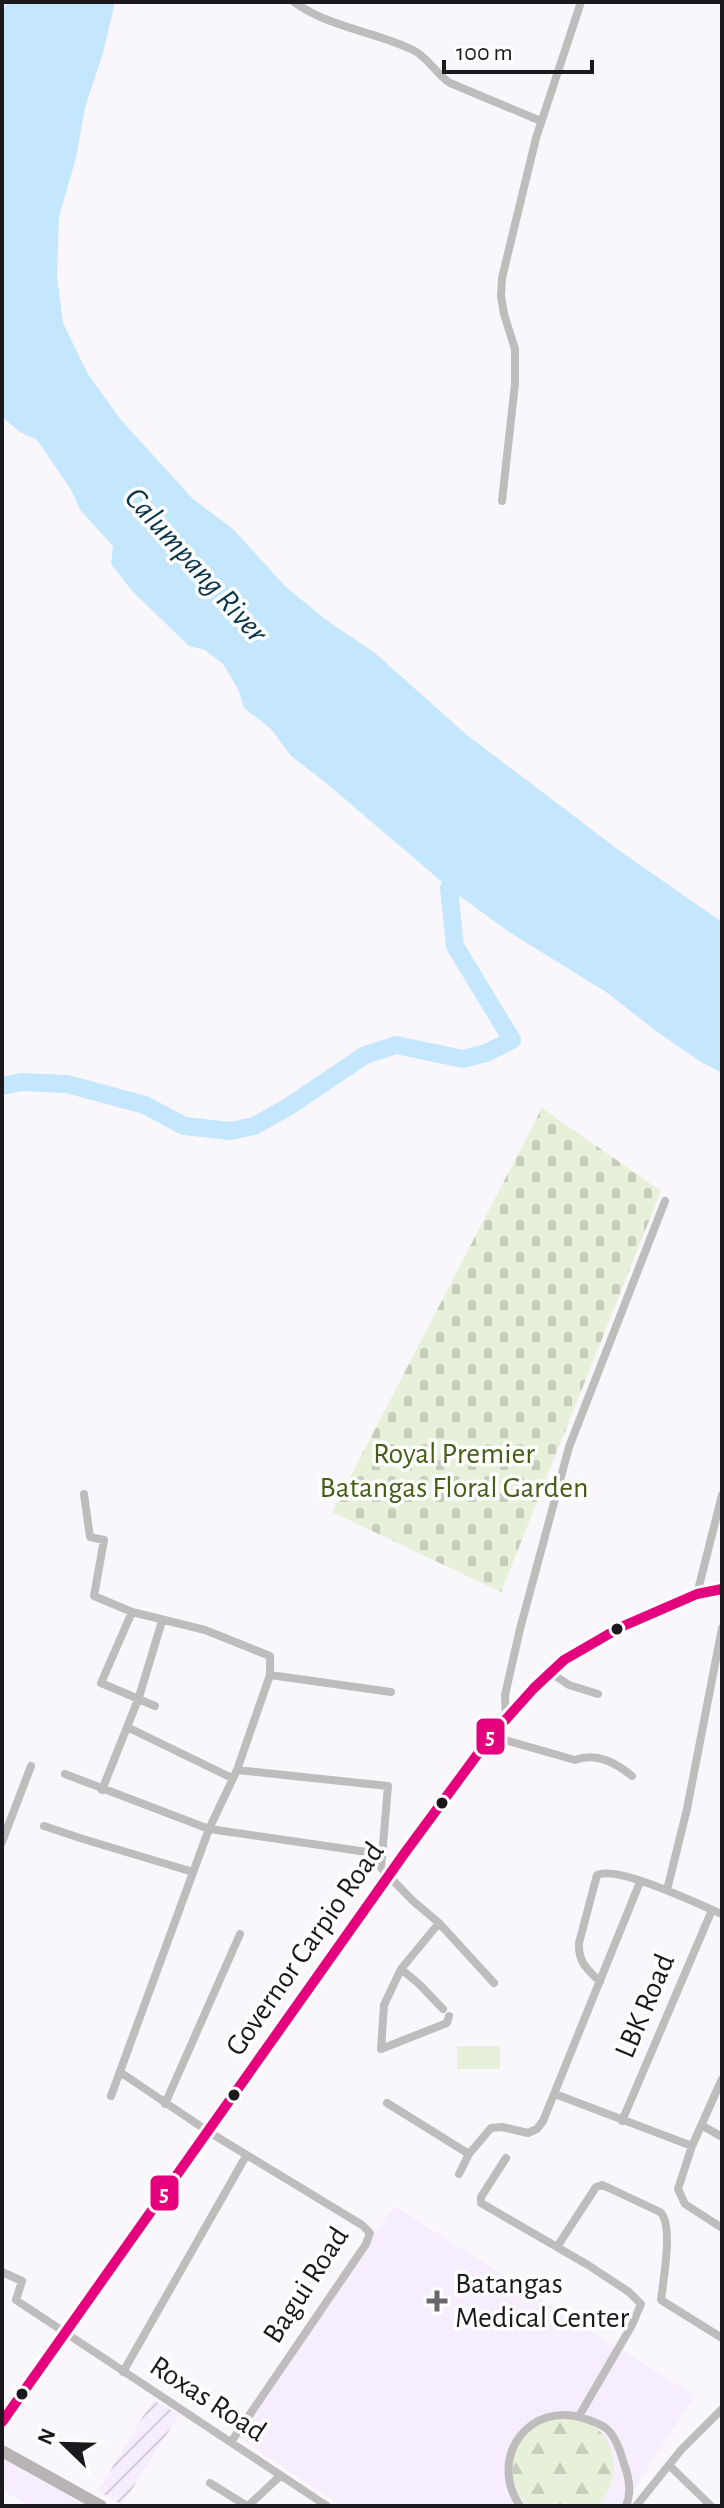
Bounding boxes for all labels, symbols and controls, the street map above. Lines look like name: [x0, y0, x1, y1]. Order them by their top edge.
scale bar: [444, 24, 592, 74]
text: 100 m: [456, 41, 513, 65]
water label: Calumpang River: [118, 481, 275, 650]
park label: Royal Premier Batangas Floral Garden: [320, 1439, 588, 1503]
unlabelled marker: [609, 1621, 625, 1637]
line badge: 5: [475, 1717, 506, 1756]
text: 5: [485, 1726, 495, 1748]
unlabelled marker: [434, 1795, 450, 1811]
street label: Governor Carpio Road: [220, 1837, 390, 2061]
street label: LBK Road: [610, 1950, 680, 2062]
unlabelled marker: [226, 2087, 242, 2103]
line badge: 5: [149, 2174, 180, 2212]
text: 5: [159, 2183, 169, 2205]
street label: Bagui Road: [258, 2222, 354, 2348]
place label: Batangas Medical Center: [455, 2269, 629, 2333]
marker: Batangas Medical Center: [426, 2290, 448, 2312]
street label: Roxas Road: [145, 2351, 271, 2447]
unlabelled marker: [14, 2386, 30, 2402]
north arrow: [24, 2404, 104, 2484]
text: N: [33, 2425, 60, 2448]

